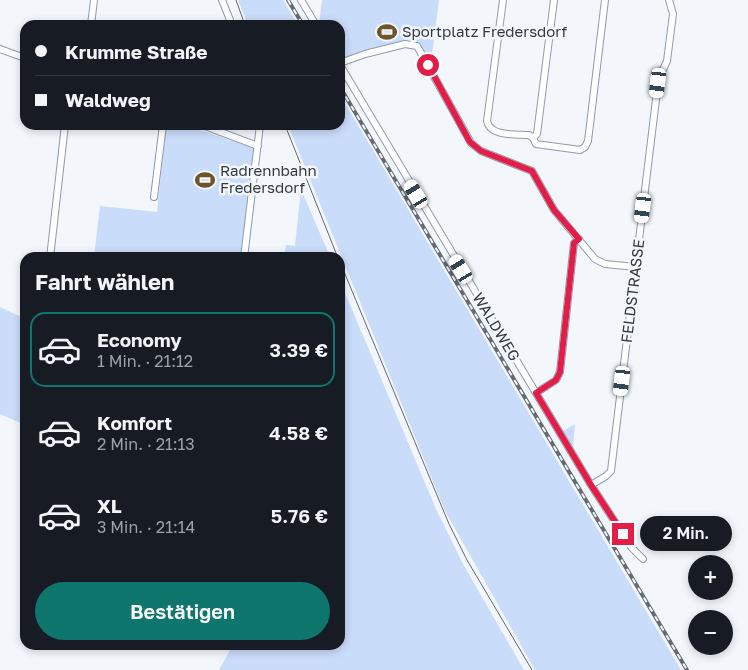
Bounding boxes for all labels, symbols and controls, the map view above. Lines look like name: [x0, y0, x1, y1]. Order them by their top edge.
sports icon: Sportplatz Fredersdorf: [376, 21, 398, 43]
place label: Sportplatz Fredersdorf: [402, 22, 567, 40]
text: Krumme Straße: [65, 40, 208, 63]
route start: [417, 54, 439, 76]
car: [648, 67, 667, 99]
text: Waldweg: [65, 88, 151, 111]
place label: Radrennbahn Fredersdorf: [220, 161, 317, 196]
sports icon: Radrennbahn Fredersdorf: [194, 169, 216, 191]
car: [401, 177, 430, 211]
car: [633, 192, 652, 224]
street label: FELDSTRASSE: [617, 238, 647, 344]
car: [446, 252, 475, 286]
text: Fahrt wählen: [35, 268, 174, 295]
street label: WALDWEG: [469, 289, 524, 364]
icon: car: [37, 327, 82, 372]
text: Economy: [97, 328, 182, 351]
text: 3.39 €: [269, 338, 328, 361]
text: 1 Min. · 21:12: [97, 351, 193, 371]
car: [612, 365, 631, 397]
icon: car: [37, 410, 82, 455]
text: Komfort: [97, 411, 172, 434]
text: 4.58 €: [269, 421, 328, 444]
text: 2 Min. · 21:13: [97, 434, 195, 454]
icon: car: [37, 493, 82, 538]
text: XL: [97, 494, 122, 517]
text: 5.76 €: [271, 504, 328, 527]
callout: 2 Min.: [640, 516, 733, 552]
text: 3 Min. · 21:14: [97, 517, 195, 537]
route end: [612, 523, 634, 545]
text: 2 Min.: [663, 523, 709, 543]
map controls: [688, 555, 733, 655]
button: +: [688, 555, 733, 600]
button: Bestätigen: [35, 582, 330, 640]
button: −: [688, 610, 733, 655]

